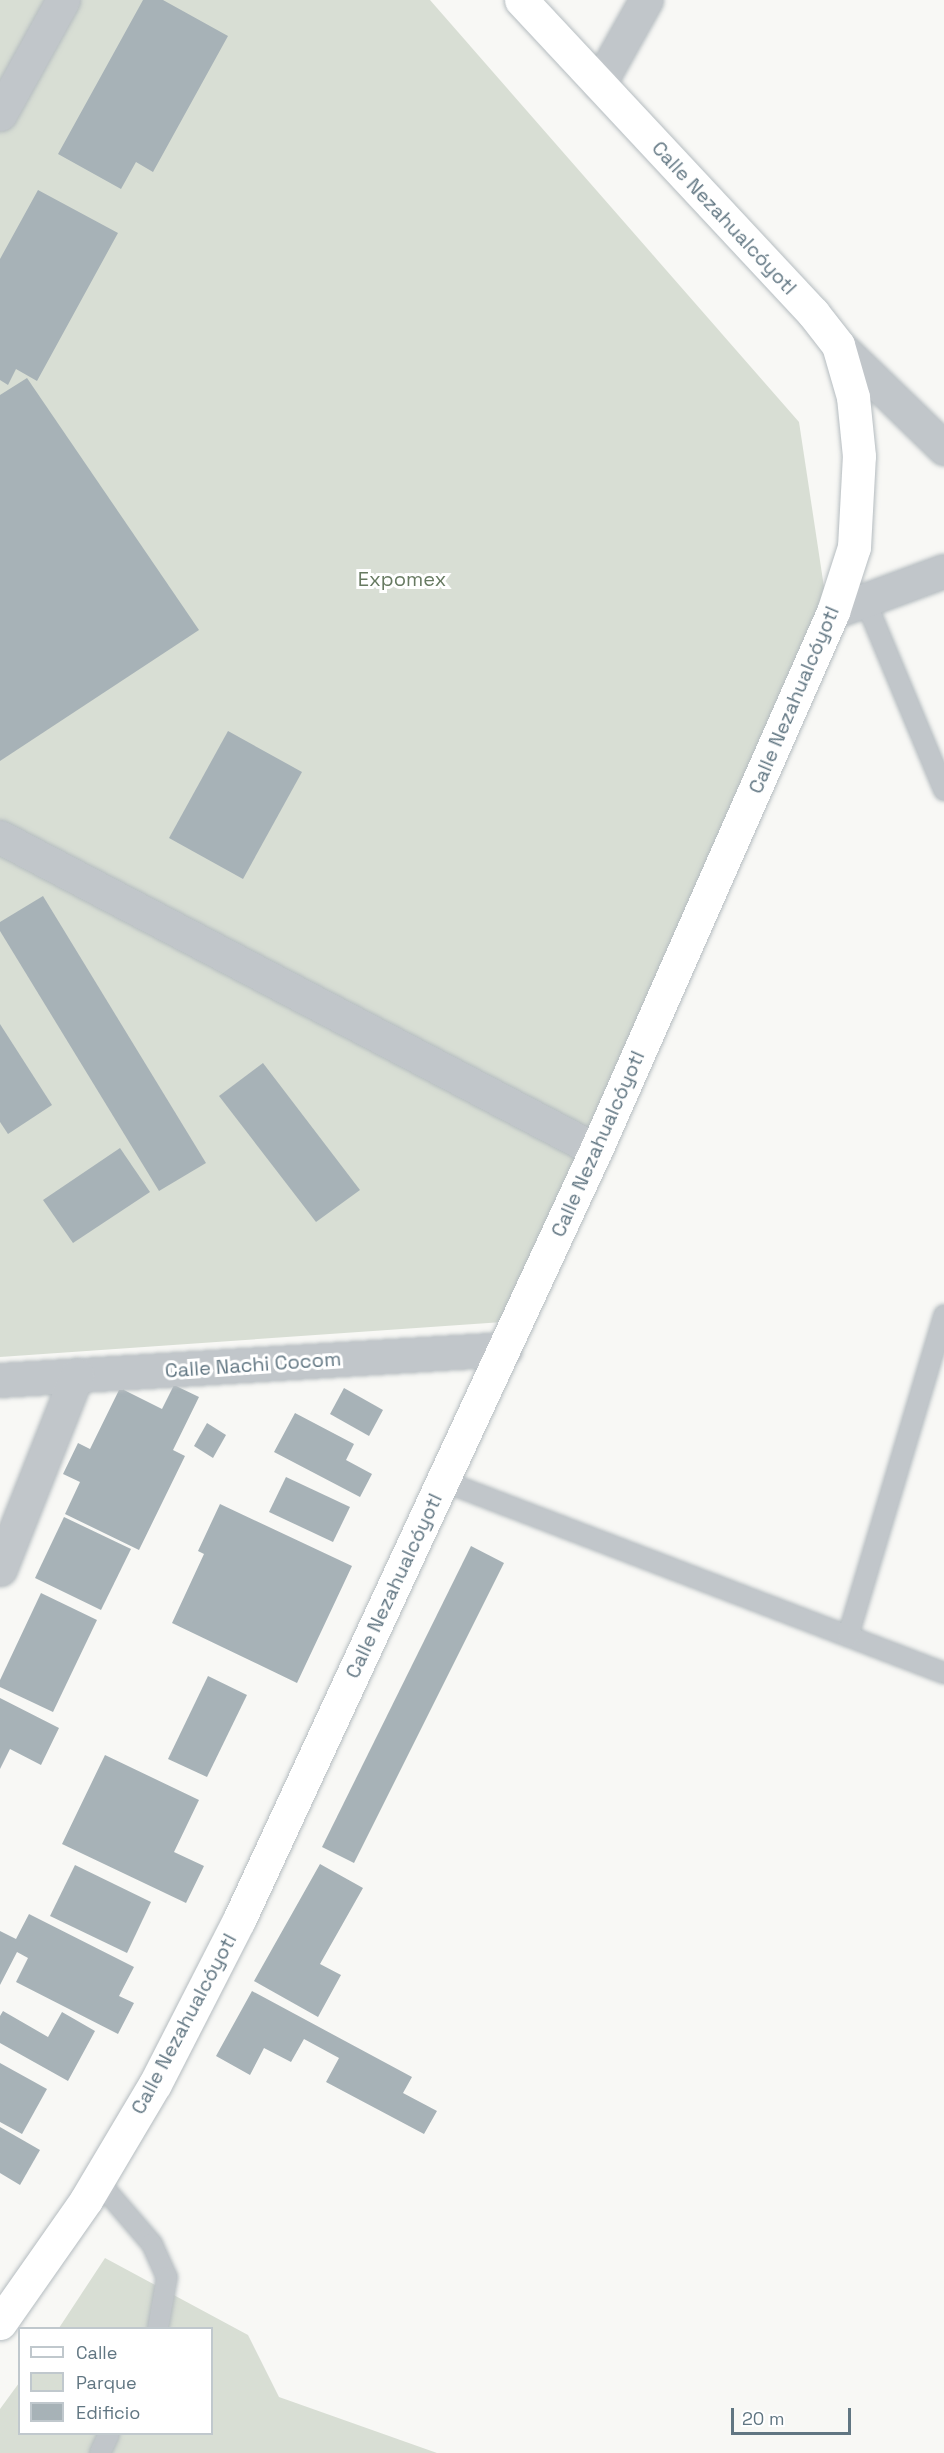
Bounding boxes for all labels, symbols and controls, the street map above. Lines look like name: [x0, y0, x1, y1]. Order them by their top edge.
street label: Calle Nezahualcóyotl: [647, 136, 801, 300]
park label: Expomex: [358, 567, 446, 591]
street label: Calle Nezahualcóyotl: [744, 603, 844, 797]
street label: Calle Nezahualcóyotl: [546, 1047, 650, 1241]
street label: Calle Nachi Cocom: [164, 1347, 342, 1383]
street label: Calle Nezahualcóyotl: [341, 1490, 447, 1682]
street label: Calle Nezahualcóyotl: [126, 1930, 242, 2118]
legend: [18, 2327, 213, 2435]
text: Calle: [76, 2341, 117, 2364]
text: Parque: [76, 2371, 137, 2394]
scale bar: [734, 2396, 854, 2434]
text: Edificio: [76, 2401, 140, 2424]
text: 20 m: [742, 2407, 785, 2430]

